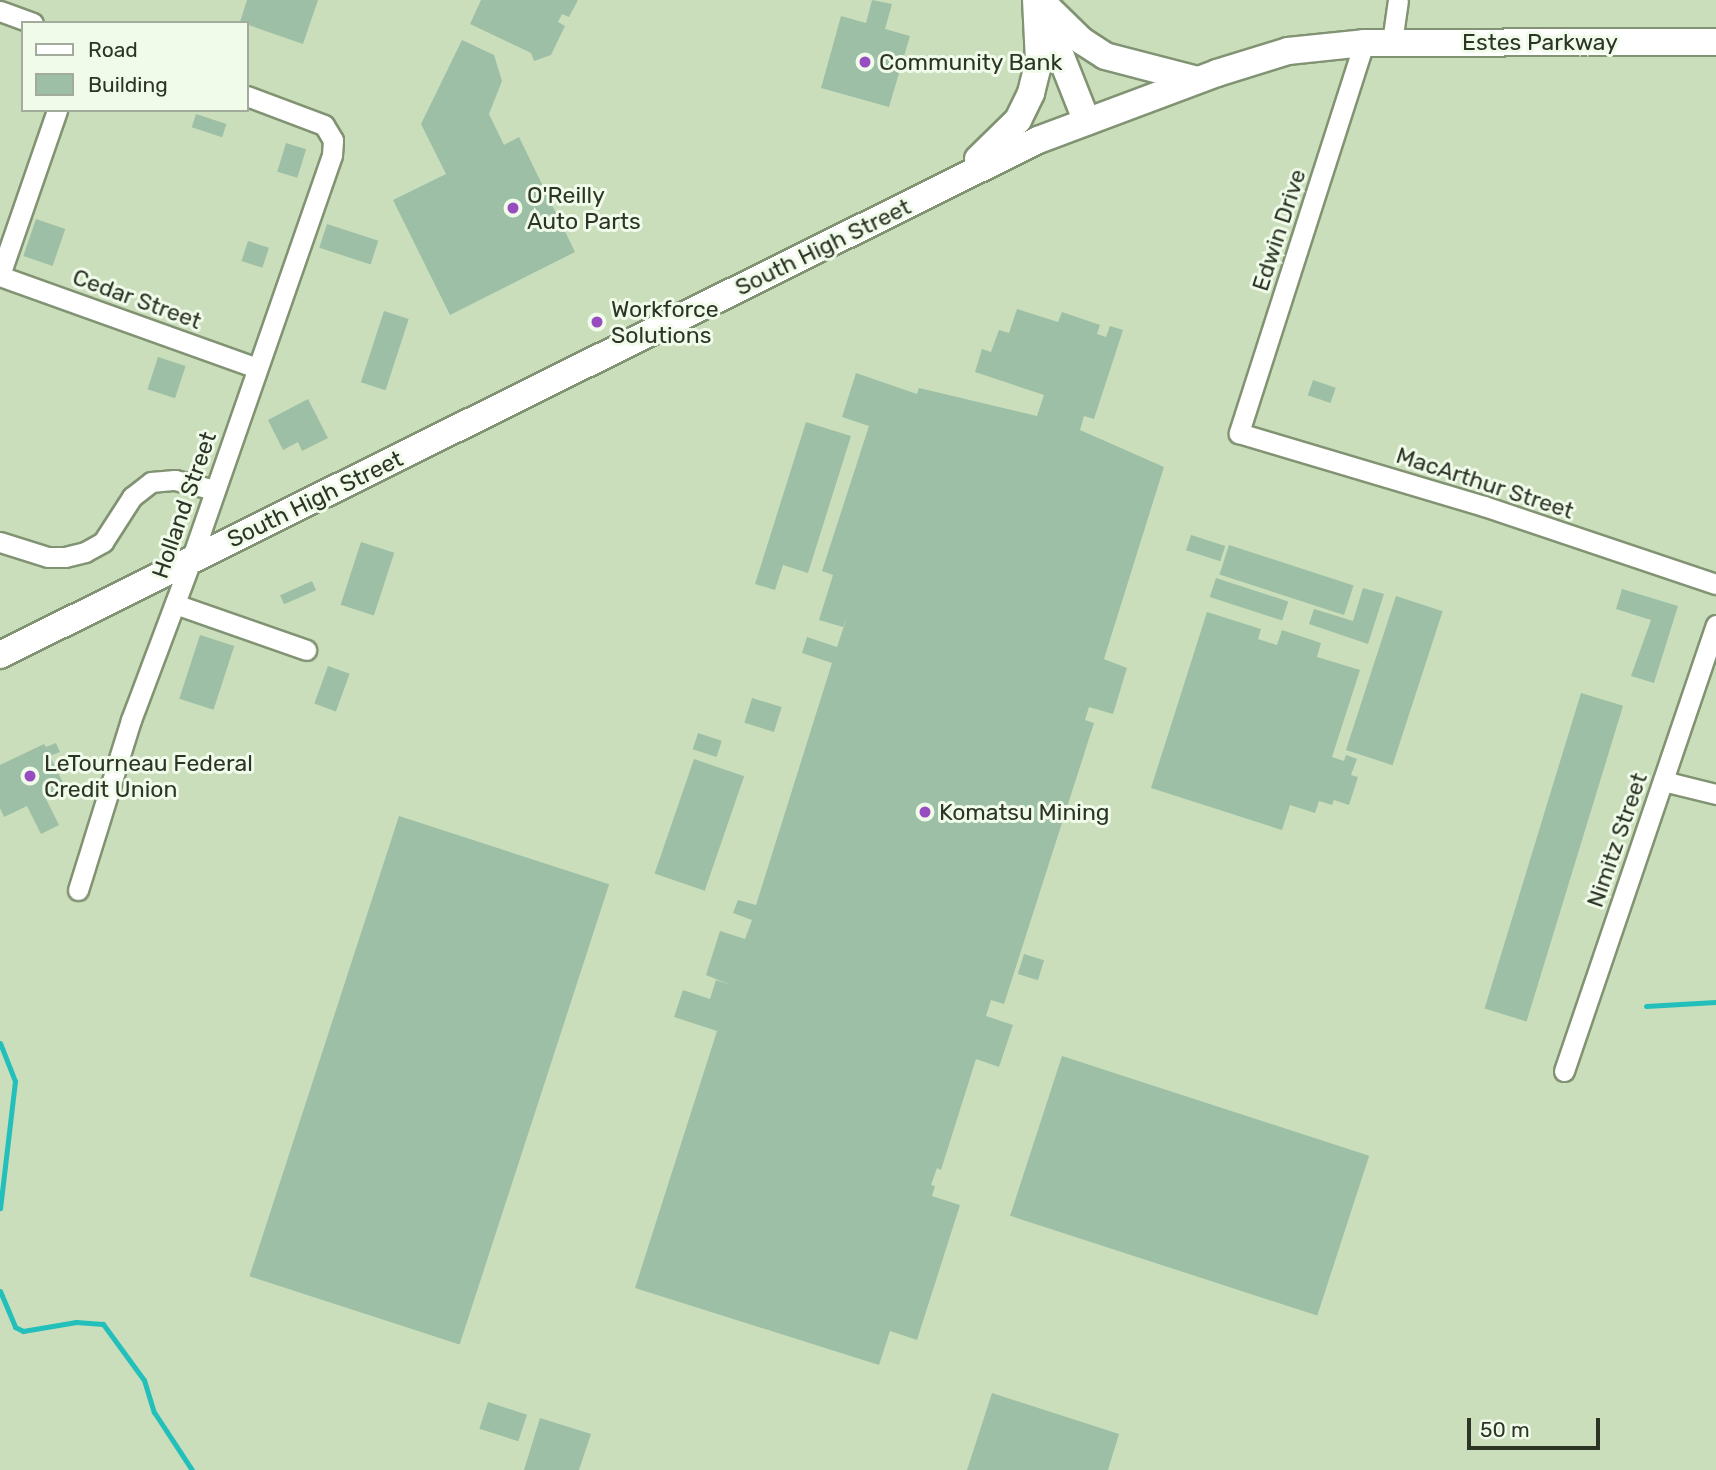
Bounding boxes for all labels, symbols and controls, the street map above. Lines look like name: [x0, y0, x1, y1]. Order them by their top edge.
legend: [21, 21, 248, 112]
street label: Estes Parkway: [1462, 28, 1618, 56]
text: Road: [88, 37, 138, 62]
place label: Community Bank: [879, 48, 1063, 76]
marker: Community Bank: [857, 54, 873, 70]
text: Building: [88, 72, 168, 97]
street label: Edwin Drive: [1246, 166, 1312, 294]
place label: O'Reilly Auto Parts: [527, 181, 641, 235]
street label: South High Street: [731, 193, 915, 301]
marker: O'Reilly Auto Parts: [505, 200, 521, 216]
street label: Cedar Street: [69, 263, 205, 335]
place label: Workforce Solutions: [611, 295, 719, 349]
marker: Workforce Solutions: [589, 314, 605, 330]
street label: Holland Street: [146, 428, 222, 582]
street label: MacArthur Street: [1393, 441, 1577, 525]
street label: South High Street: [223, 445, 407, 553]
place label: LeTourneau Federal Credit Union: [44, 749, 253, 803]
marker: LeTourneau Federal Credit Union: [22, 768, 38, 784]
street label: Nimitz Street: [1581, 769, 1653, 911]
place label: Komatsu Mining: [939, 798, 1110, 826]
marker: Komatsu Mining: [917, 804, 933, 820]
scale bar: [1471, 1404, 1604, 1448]
text: 50 m: [1480, 1417, 1530, 1442]

